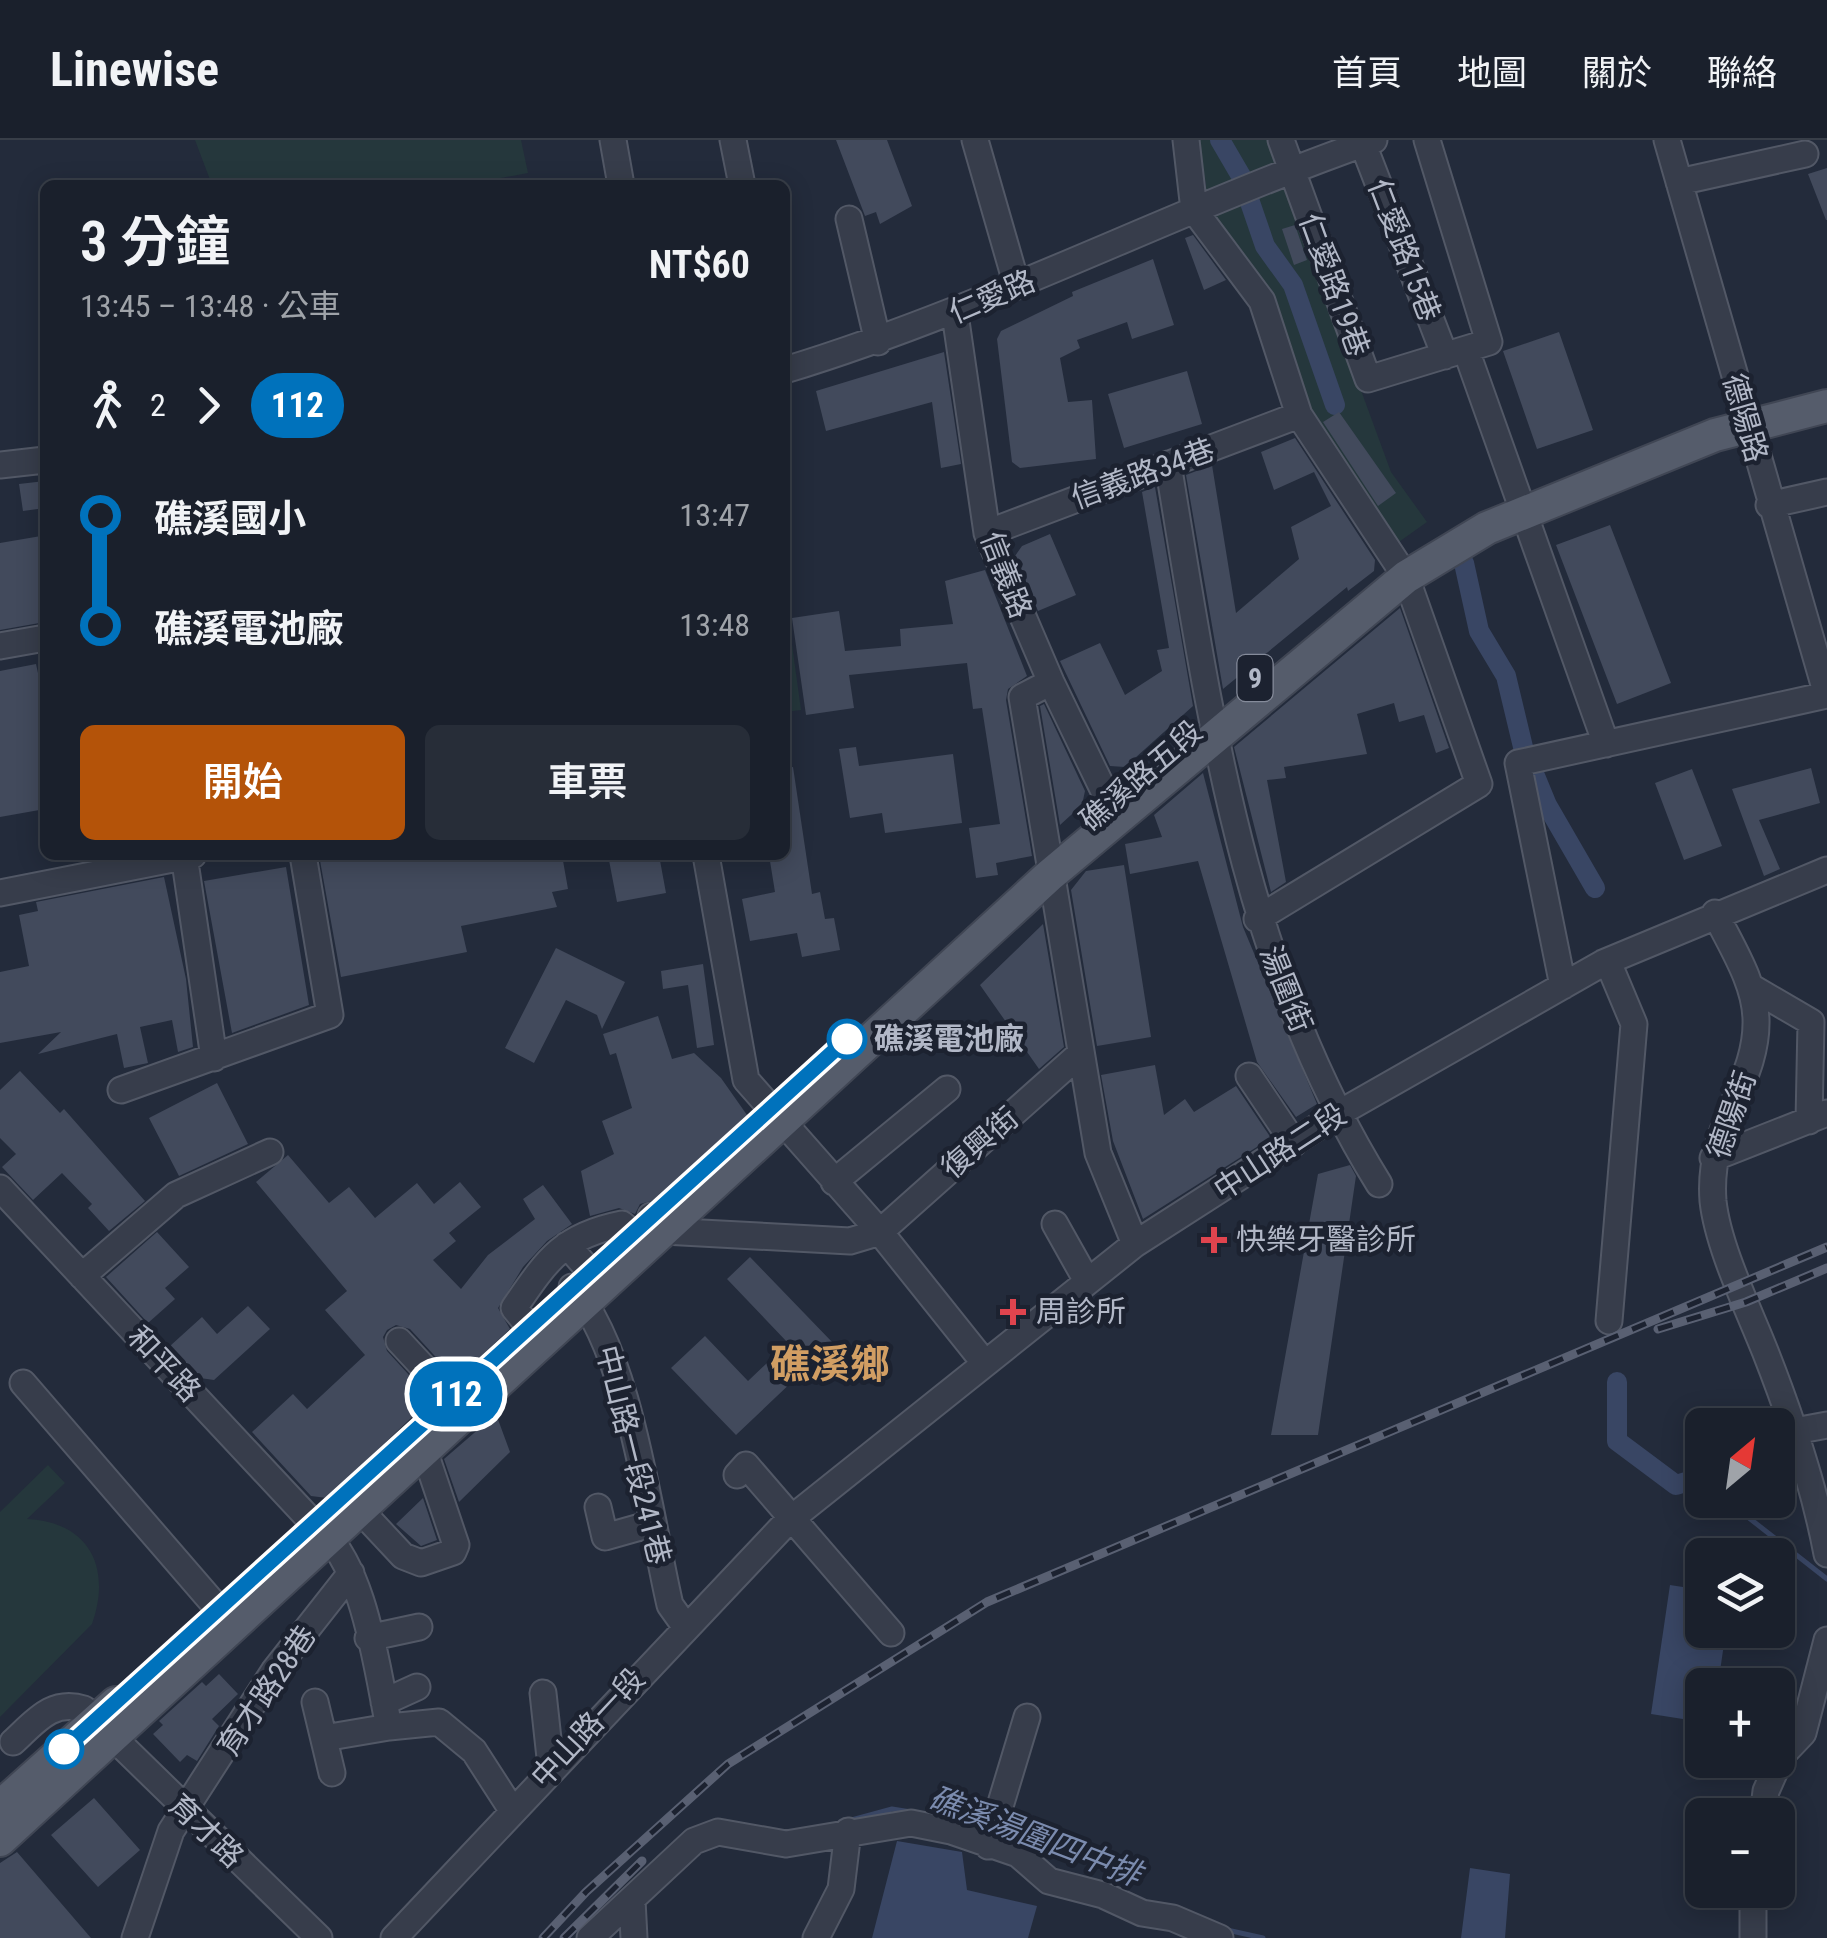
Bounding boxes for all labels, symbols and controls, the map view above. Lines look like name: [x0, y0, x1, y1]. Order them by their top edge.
text: Linewise: [50, 41, 219, 98]
text: 首頁: [1332, 53, 1402, 94]
text: 地圖: [1457, 53, 1527, 94]
text: 關於: [1582, 53, 1652, 94]
text: 聯絡: [1707, 53, 1777, 94]
street label: 仁愛路15巷: [1361, 174, 1448, 326]
street label: 仁愛路19巷: [1292, 209, 1377, 361]
text: 3 分鐘: [80, 210, 230, 274]
text: NT$60: [649, 243, 750, 287]
street label: 仁愛路: [944, 263, 1040, 330]
text: 13:45 – 13:48 · 公車: [80, 287, 341, 325]
street label: 德陽路: [1716, 370, 1775, 466]
icon: walk: [80, 378, 135, 433]
icon: forward: [181, 378, 236, 433]
text: 112: [271, 385, 324, 426]
text: 2: [150, 386, 166, 424]
street label: 信義路34巷: [1067, 431, 1219, 516]
text: 13:47: [679, 496, 750, 534]
text: 礁溪國小: [154, 497, 306, 541]
street label: 信義路: [974, 527, 1039, 623]
text: 13:48: [679, 606, 750, 644]
text: 礁溪電池廠: [154, 607, 344, 651]
road number: 9: [1238, 655, 1272, 701]
street label: 礁溪路五段: [1073, 713, 1209, 838]
button: 開始: [80, 725, 405, 840]
button: 車票: [425, 725, 750, 840]
street label: 湯圍街: [1253, 941, 1320, 1037]
marker: 礁溪電池廠: [828, 1020, 866, 1058]
place label: 礁溪電池廠: [874, 1021, 1024, 1056]
street label: 德陽街: [1700, 1067, 1763, 1163]
street label: 中山路二段: [1207, 1096, 1352, 1207]
street label: 復興街: [934, 1100, 1025, 1185]
place label: 快樂牙醫診所: [1236, 1222, 1416, 1257]
marker: 快樂牙醫診所: [1201, 1227, 1227, 1253]
place label: 周診所: [1036, 1294, 1126, 1329]
marker: 周診所: [1000, 1299, 1026, 1325]
street label: 和平路: [121, 1319, 208, 1409]
district label: 礁溪鄉: [770, 1341, 890, 1388]
street label: 中山路一段241巷: [589, 1342, 678, 1568]
line badge: 112: [398, 1362, 514, 1426]
text: 112: [429, 1374, 483, 1415]
north arrow: [1685, 1408, 1795, 1518]
map controls: [1685, 1408, 1795, 1908]
button: layers: [1685, 1538, 1795, 1648]
street label: 育才路28巷: [210, 1619, 323, 1763]
street label: 中山路一段: [524, 1661, 652, 1794]
button: +: [1685, 1668, 1795, 1778]
unlabelled marker: [45, 1730, 83, 1768]
water label: 礁溪湯圍四中排: [924, 1778, 1150, 1895]
street label: 育才路: [162, 1787, 251, 1874]
button: −: [1685, 1798, 1795, 1908]

